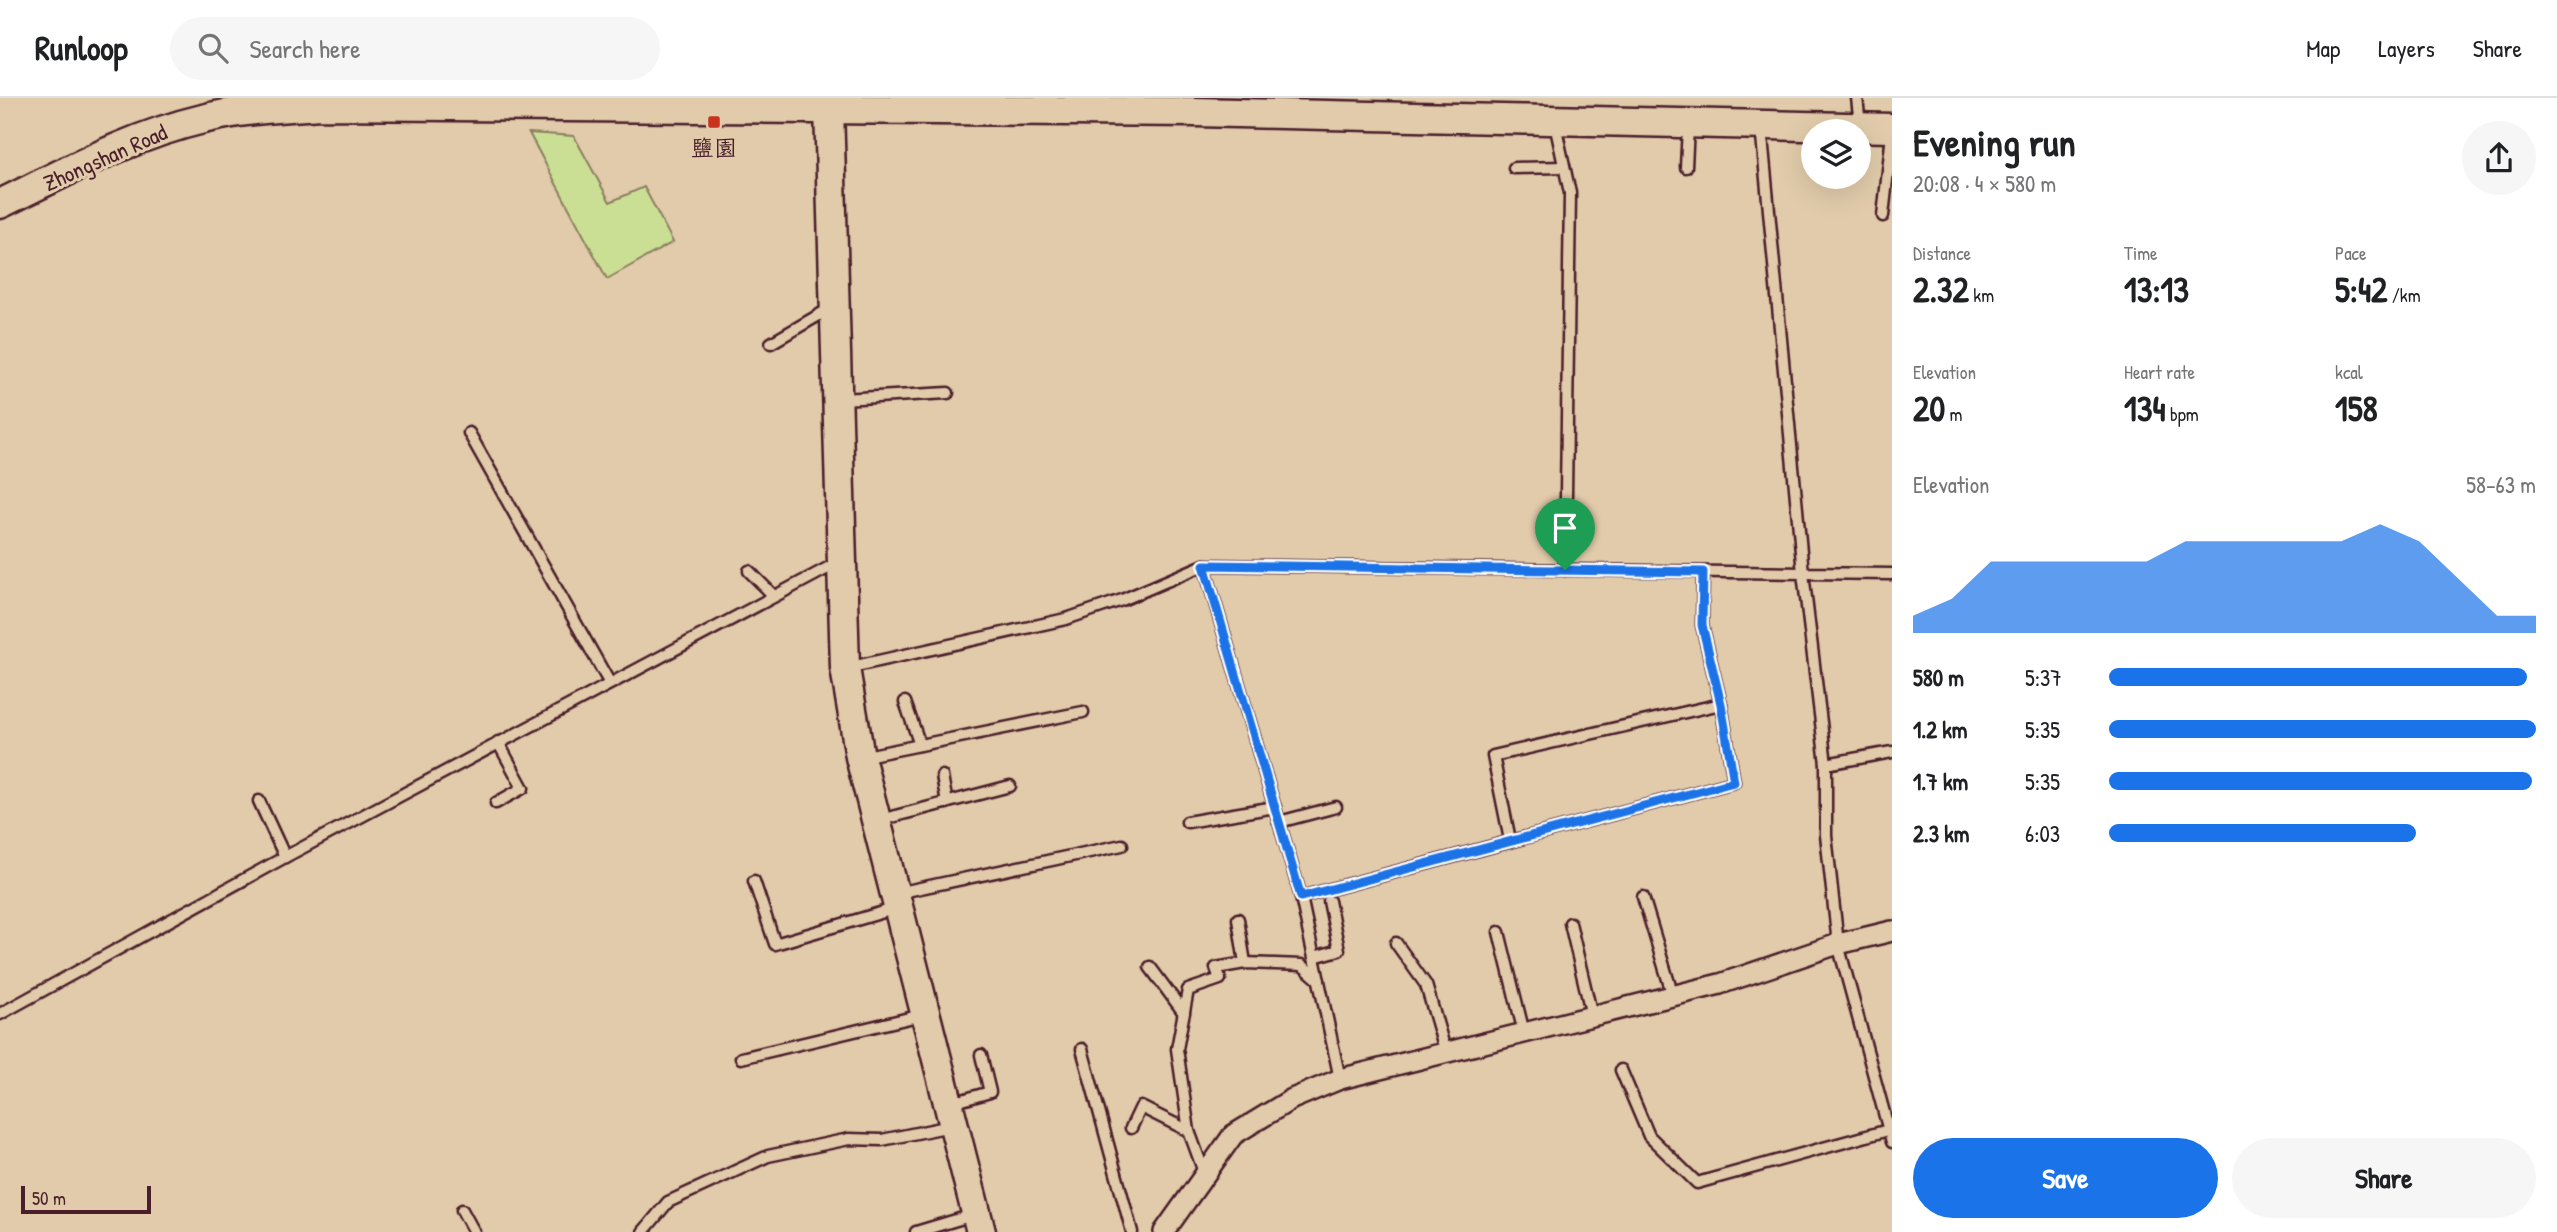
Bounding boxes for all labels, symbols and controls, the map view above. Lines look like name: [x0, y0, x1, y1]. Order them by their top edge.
search box: [170, 17, 660, 80]
text: Runloop: [35, 26, 128, 70]
icon: search: [194, 29, 232, 67]
text: Search here: [250, 31, 361, 66]
text: Map: [2306, 32, 2340, 64]
text: Layers: [2378, 32, 2435, 64]
text: Share: [2473, 32, 2522, 64]
marker: 鹽園: [706, 114, 722, 130]
street label: Zhongshan Road: [38, 116, 172, 198]
text: Evening run: [1913, 116, 2076, 168]
map controls: [1801, 119, 1871, 189]
button: layers: [1801, 119, 1871, 189]
button: share: [2462, 121, 2536, 195]
place label: 鹽園: [691, 132, 737, 163]
text: 20:08 · 4 × 580 m: [1913, 168, 2056, 199]
text: Distance: [1913, 240, 1971, 266]
text: Time: [2124, 240, 2158, 266]
text: Pace: [2335, 240, 2367, 266]
text: 2.32: [1913, 266, 1969, 313]
text: 13:13: [2124, 266, 2189, 313]
text: 5:42: [2335, 266, 2387, 313]
text: km: [1969, 282, 1994, 308]
text: /km: [2387, 282, 2421, 308]
text: Elevation: [1913, 359, 1976, 385]
text: Heart rate: [2124, 359, 2195, 385]
text: kcal: [2335, 359, 2363, 385]
text: 20: [1913, 385, 1945, 432]
text: 134: [2124, 385, 2166, 432]
text: 158: [2335, 385, 2378, 432]
text: m: [1945, 401, 1962, 427]
text: bpm: [2166, 401, 2199, 427]
text: Elevation: [1913, 469, 1989, 500]
text: 58–63 m: [2466, 469, 2536, 500]
pin: [1535, 498, 1595, 570]
icon: arrive: [1546, 509, 1584, 547]
text: 580 m: [1913, 662, 1964, 693]
text: 5:37: [2025, 662, 2062, 693]
text: 1.2 km: [1913, 714, 1968, 745]
text: 5:35: [2025, 714, 2060, 745]
text: 1.7 km: [1913, 766, 1968, 797]
text: 5:35: [2025, 766, 2060, 797]
text: 2.3 km: [1913, 818, 1969, 849]
text: 6:03: [2025, 818, 2060, 849]
button: Save: [1913, 1138, 2218, 1218]
button: Share: [2232, 1138, 2536, 1218]
scale bar: [21, 1183, 150, 1215]
text: 50 m: [32, 1185, 66, 1211]

